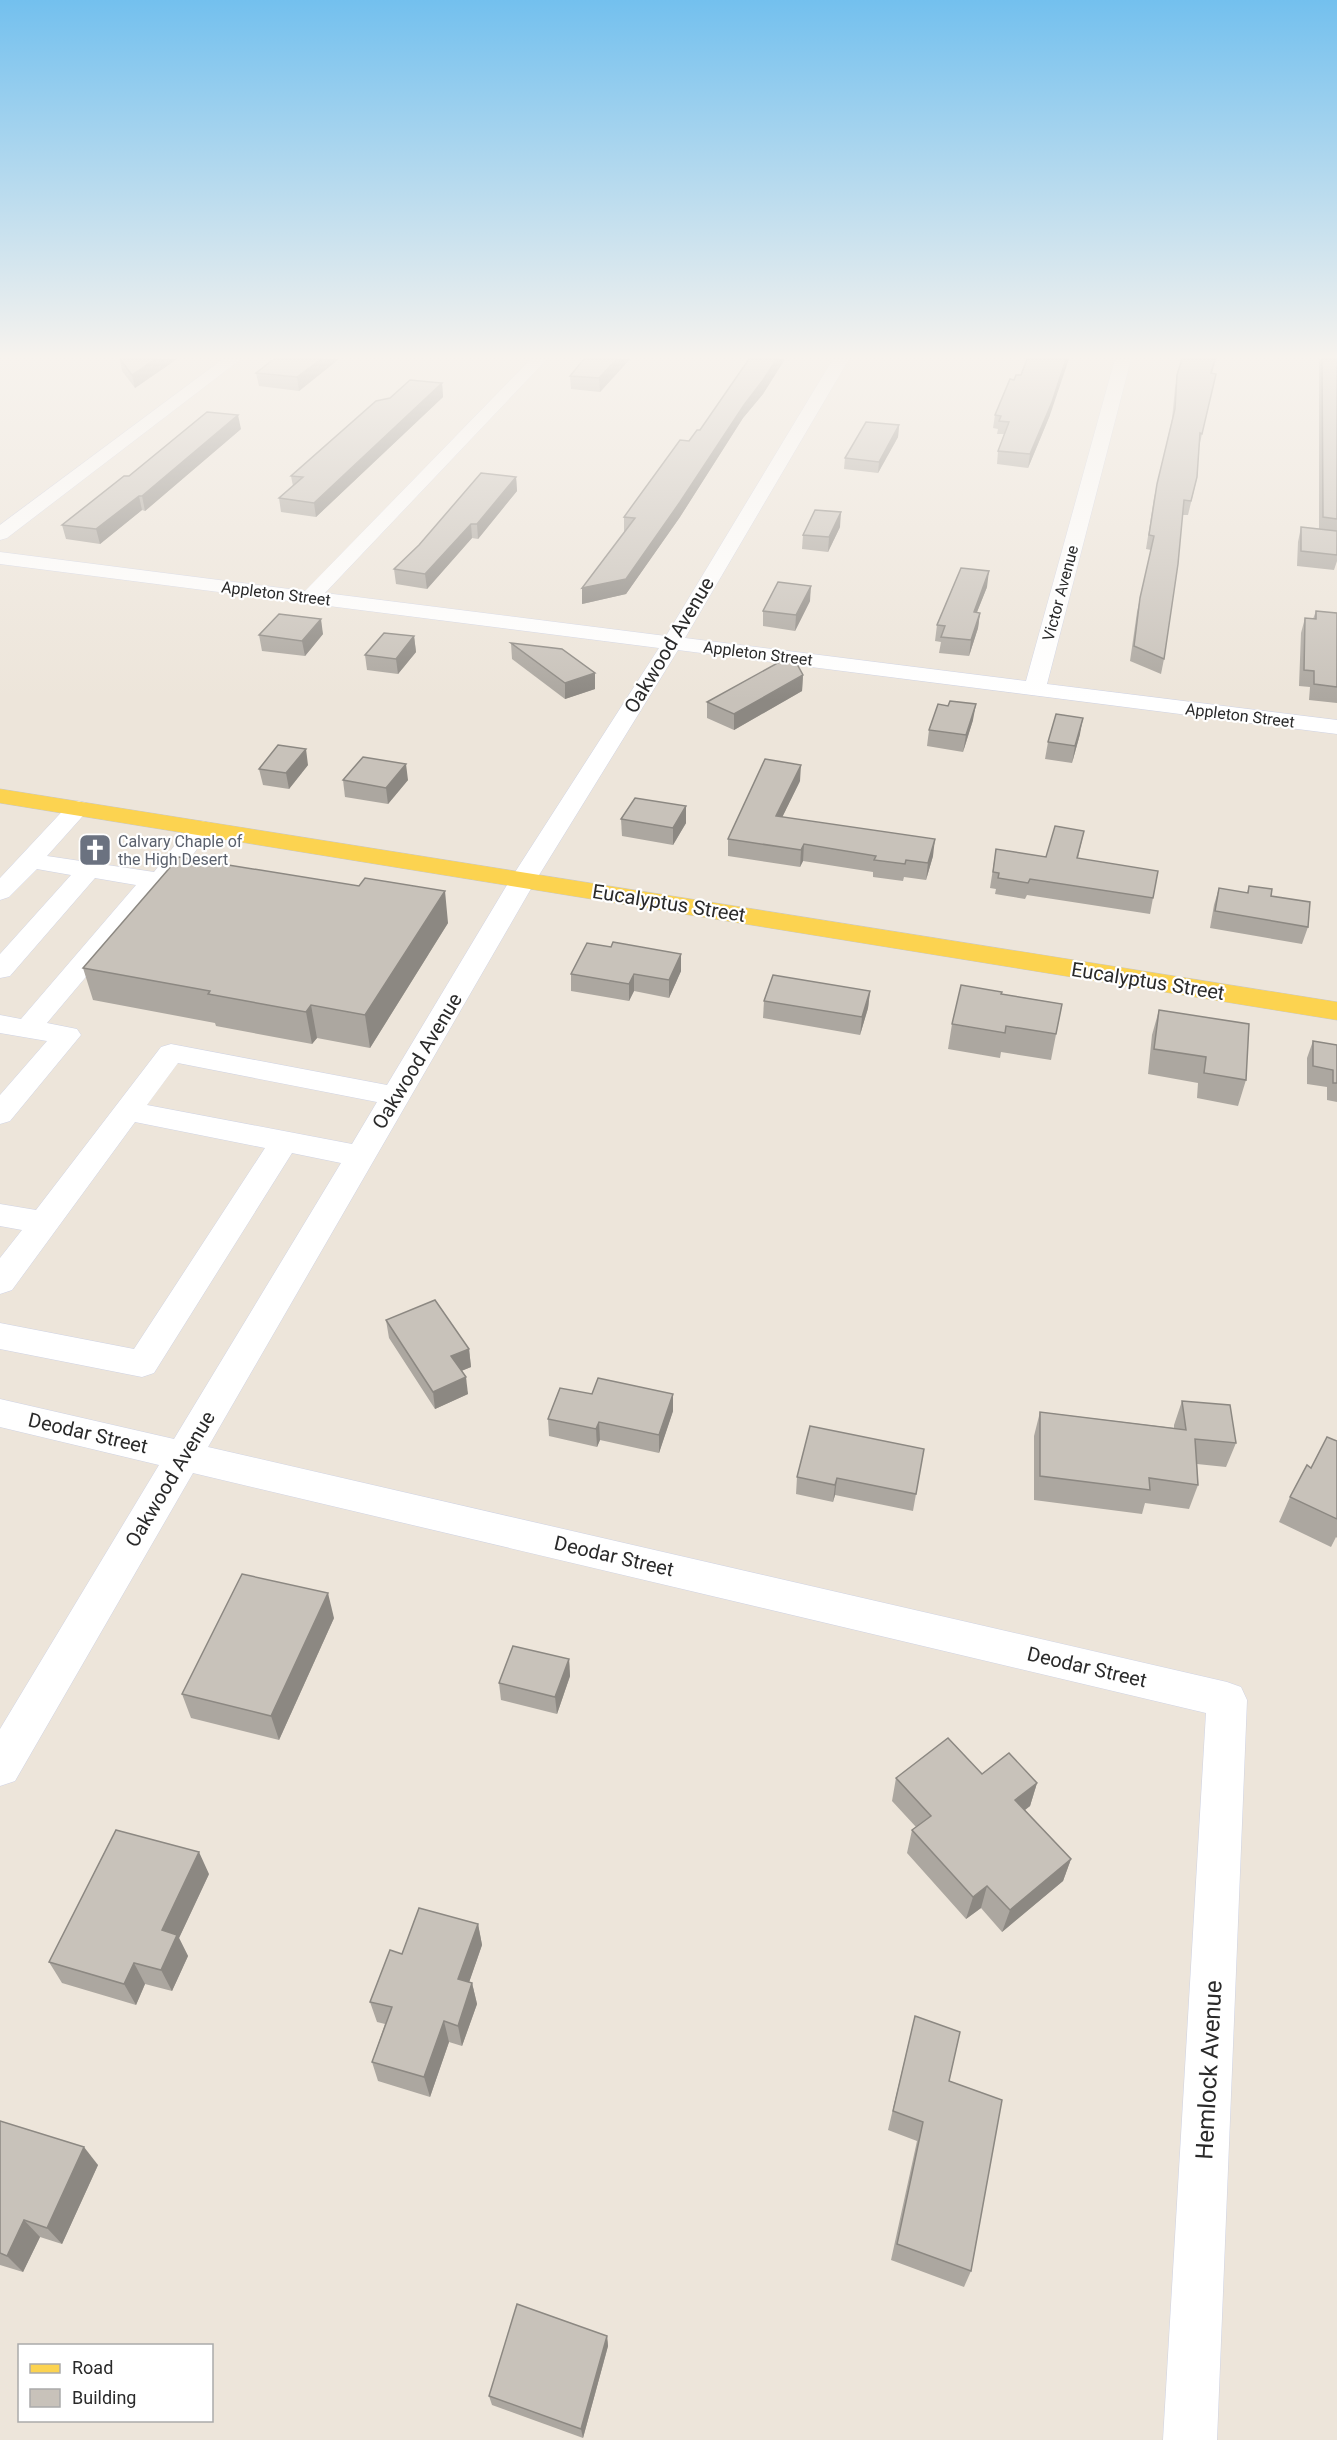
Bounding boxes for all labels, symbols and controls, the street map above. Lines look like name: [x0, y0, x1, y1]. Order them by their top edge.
street label: Victor Avenue: [1039, 543, 1082, 643]
street label: Oakwood Avenue: [619, 573, 719, 717]
street label: Appleton Street: [220, 577, 332, 610]
street label: Appleton Street: [702, 637, 814, 670]
street label: Appleton Street: [1184, 699, 1296, 732]
church icon: Calvary Chaple of the High Desert: [77, 832, 113, 868]
place label: Calvary Chaple of the High Desert: [118, 832, 243, 869]
street label: Eucalyptus Street: [591, 879, 747, 927]
street label: Eucalyptus Street: [1070, 957, 1226, 1005]
street label: Oakwood Avenue: [367, 989, 467, 1133]
street label: Oakwood Avenue: [120, 1407, 220, 1551]
street label: Deodar Street: [26, 1408, 150, 1458]
street label: Deodar Street: [552, 1531, 676, 1581]
street label: Deodar Street: [1025, 1642, 1149, 1692]
street label: Hemlock Avenue: [1190, 1980, 1228, 2160]
legend: [18, 2344, 213, 2422]
text: Road: [72, 2357, 113, 2378]
text: Building: [72, 2387, 136, 2408]

